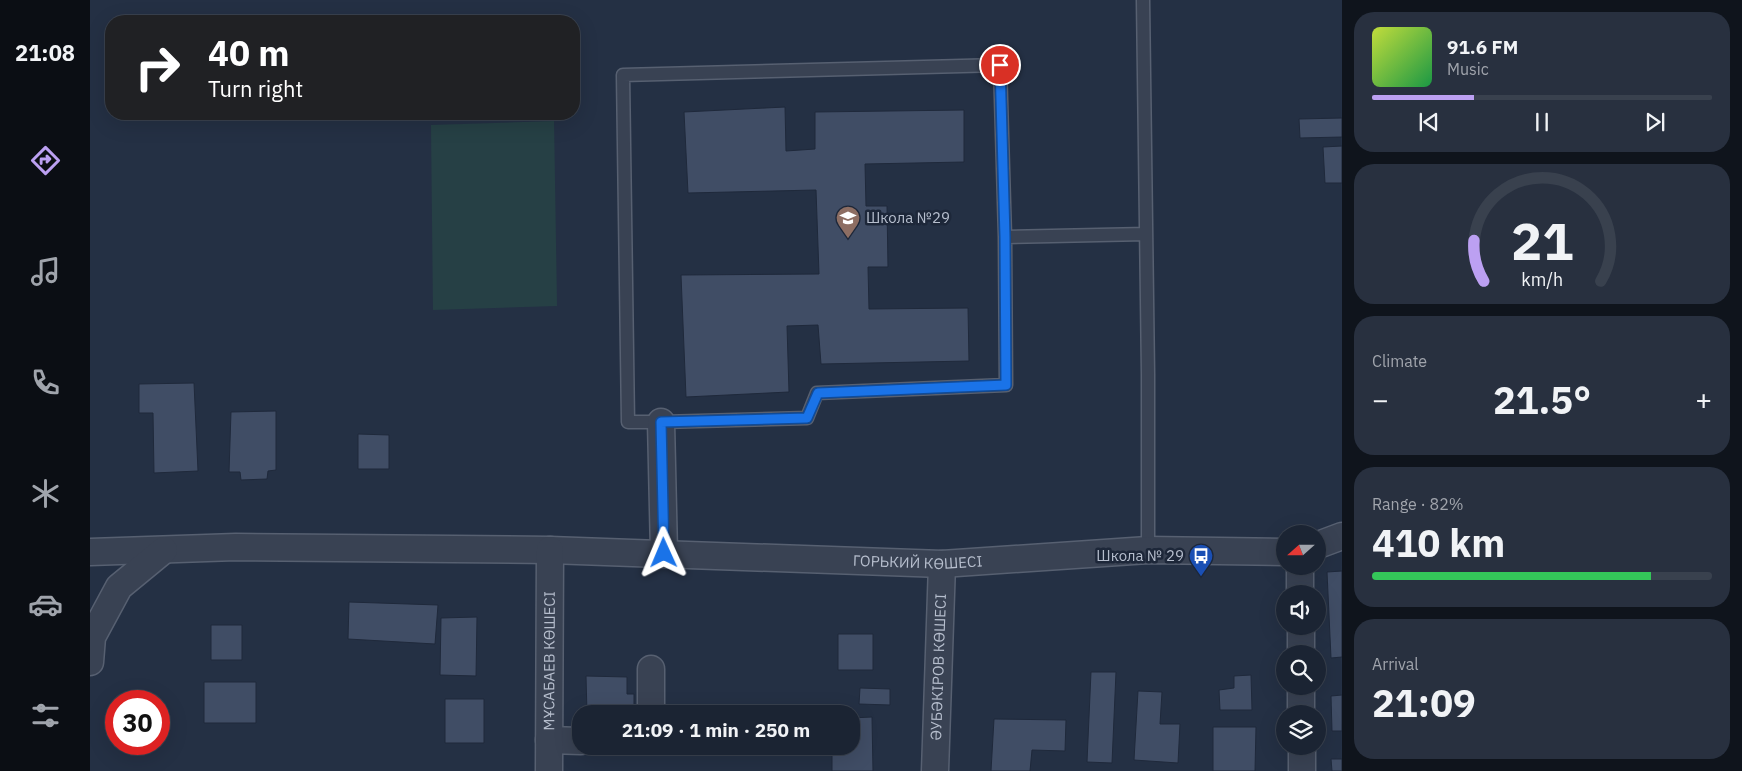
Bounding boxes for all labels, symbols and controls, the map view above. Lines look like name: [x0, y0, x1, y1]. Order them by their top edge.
text: 40 m: [208, 30, 290, 76]
icon: right: [125, 35, 190, 100]
text: 91.6 FM: [1447, 35, 1518, 59]
text: 21:08: [15, 38, 75, 67]
pin: [979, 44, 1021, 86]
icon: arrive: [986, 51, 1014, 79]
text: Music: [1447, 59, 1489, 79]
text: Turn right: [208, 74, 303, 103]
icon: previous: [1415, 108, 1443, 136]
icon: pause: [1528, 108, 1556, 136]
icon: next: [1641, 108, 1669, 136]
icon: directions: [28, 143, 63, 178]
school or university icon: Школа №29: [835, 205, 861, 239]
text: 21: [1511, 207, 1573, 274]
place label: Школа №29: [866, 208, 950, 227]
icon: music: [28, 254, 63, 289]
text: km/h: [1521, 268, 1563, 291]
text: Climate: [1372, 351, 1427, 371]
icon: phone: [28, 365, 63, 400]
text: 21.5°: [1493, 375, 1591, 424]
text: −: [1372, 381, 1389, 418]
text: +: [1695, 381, 1712, 418]
icon: climate: [28, 476, 63, 511]
text: Range · 82%: [1372, 494, 1464, 514]
text: 410 km: [1372, 518, 1505, 567]
north arrow: [1276, 525, 1326, 575]
map controls: [1276, 525, 1326, 755]
position arrow: [637, 526, 689, 578]
bus stop icon: Школа № 29: [1188, 543, 1214, 577]
place label: Школа № 29: [1096, 546, 1184, 565]
street label: ГОРЬКИЙ КӨШЕСІ: [853, 551, 983, 573]
button: sound: [1276, 585, 1326, 635]
icon: car: [28, 587, 63, 622]
street label: МҰСАБАЕВ КӨШЕСІ: [539, 591, 559, 731]
street label: ӘУБӘКІРОВ КӨШЕСІ: [926, 593, 950, 741]
button: search: [1276, 645, 1326, 695]
text: Arrival: [1372, 654, 1419, 674]
text: 21:09: [1372, 678, 1476, 727]
speed limit sign: 30: [105, 690, 170, 755]
icon: filters: [28, 698, 63, 733]
button: layers: [1276, 705, 1326, 755]
text: 21:09 · 1 min · 250 m: [622, 718, 810, 742]

